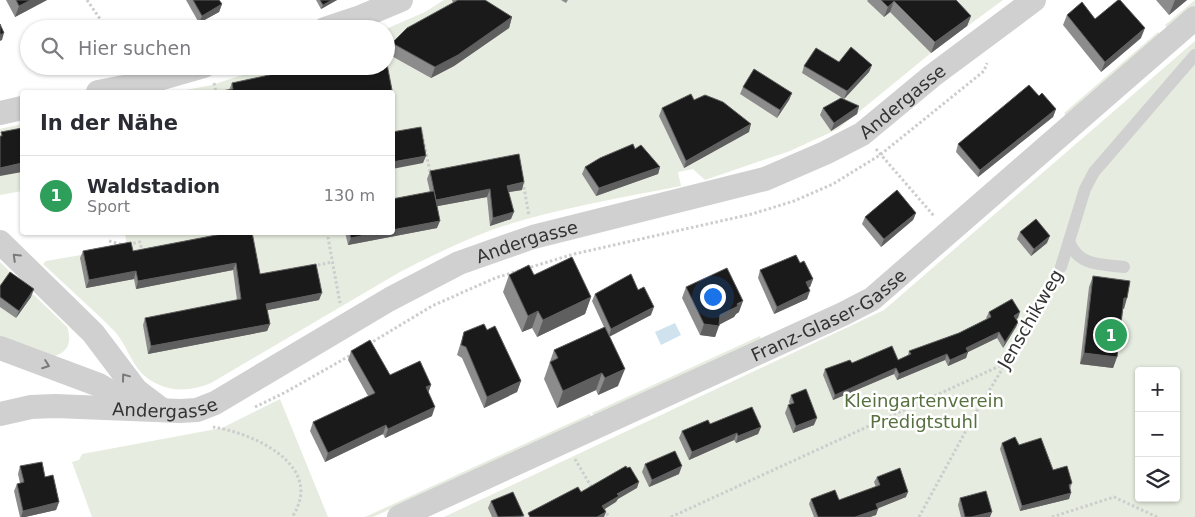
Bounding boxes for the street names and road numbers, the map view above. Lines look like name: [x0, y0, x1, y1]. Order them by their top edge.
street label: Andergasse: [854, 59, 949, 143]
street label: Andergasse: [473, 216, 580, 267]
street label: Franz-Glaser-Gasse: [747, 264, 910, 365]
street label: Jenschikweg: [993, 266, 1067, 373]
street label: Andergasse: [112, 393, 220, 422]

